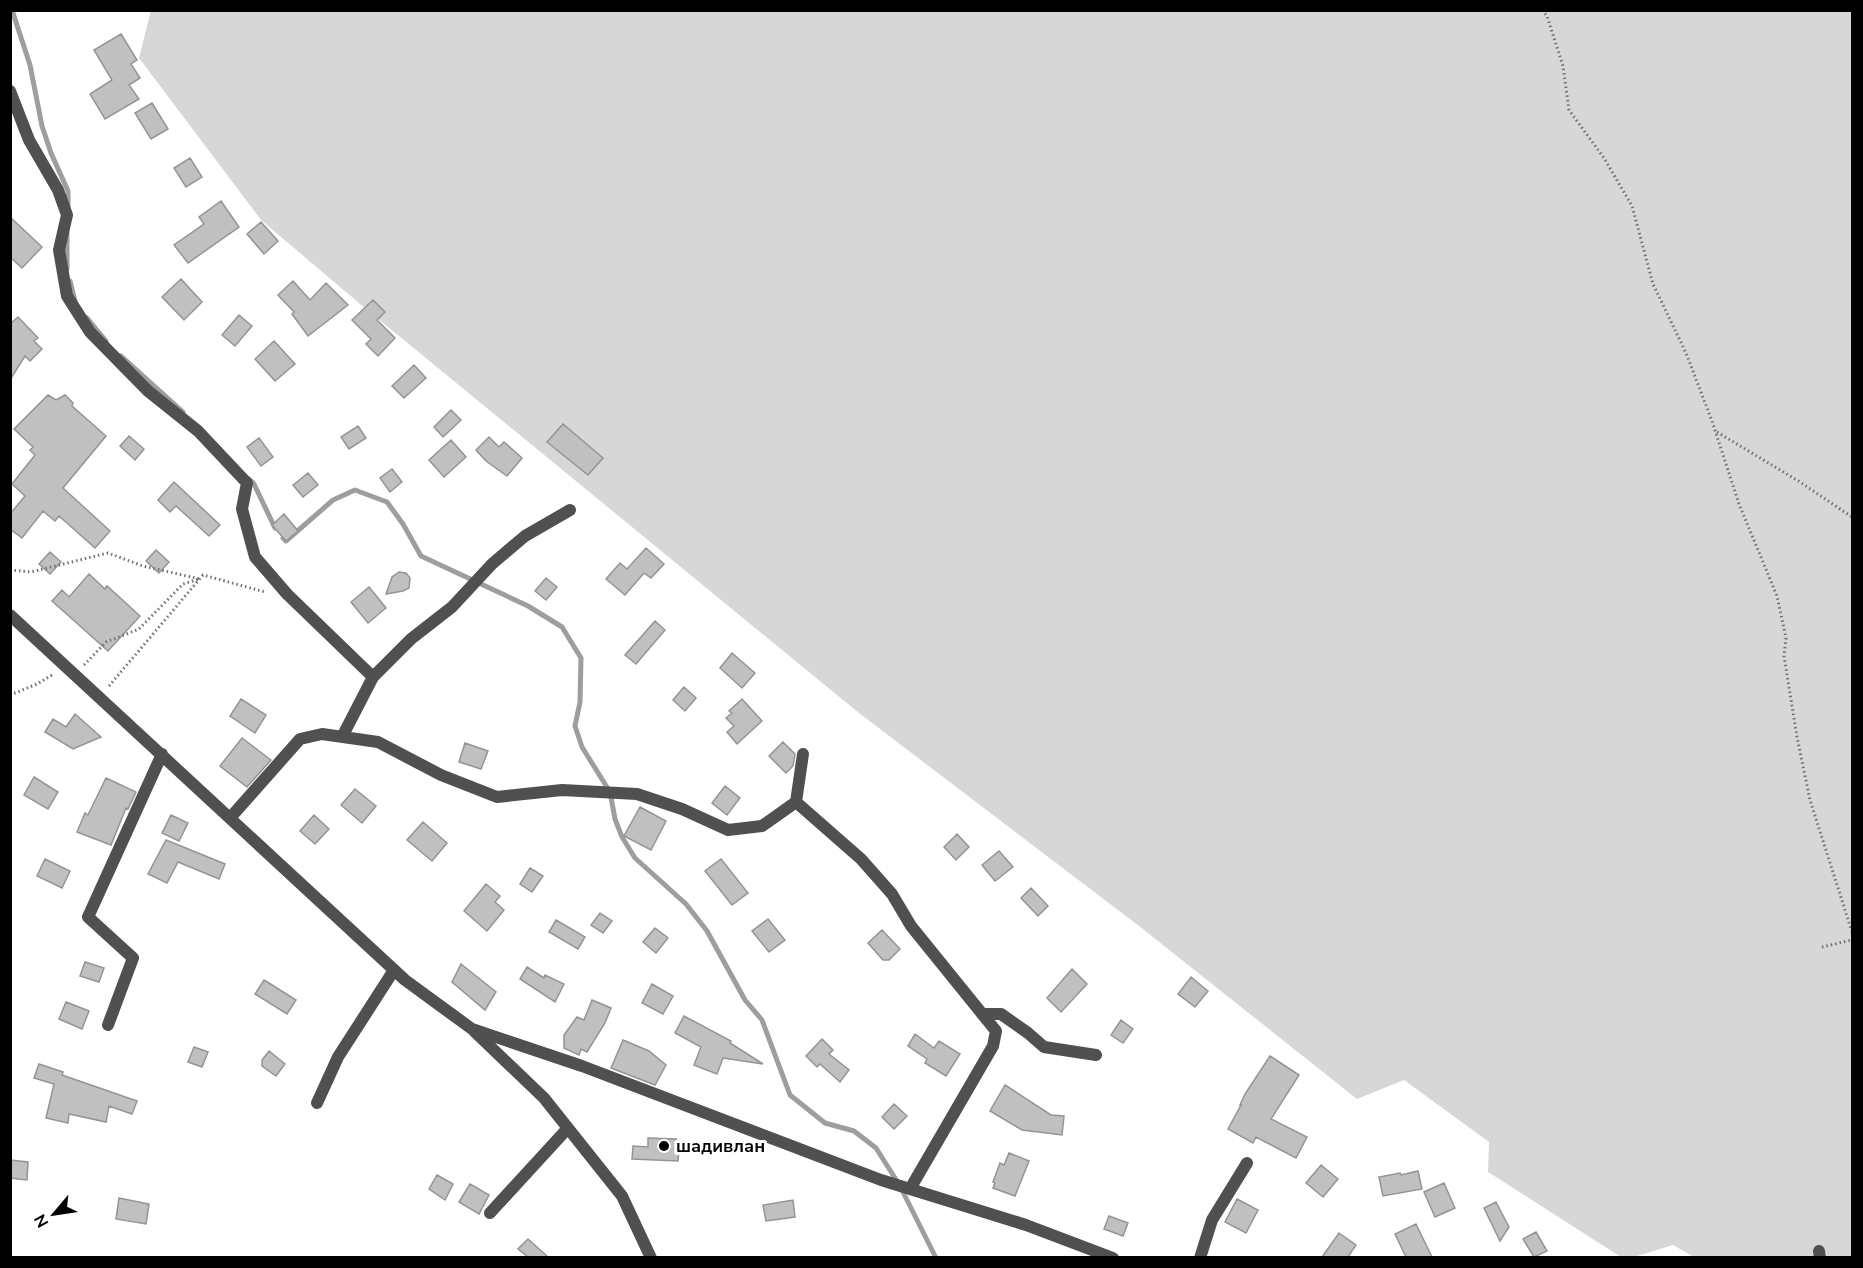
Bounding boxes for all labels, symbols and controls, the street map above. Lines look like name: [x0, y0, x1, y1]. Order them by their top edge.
place label: шадивлан: [676, 1134, 765, 1158]
marker: шадивлан: [657, 1139, 671, 1153]
north arrow: [24, 1184, 84, 1244]
text: N: [29, 1210, 54, 1231]

